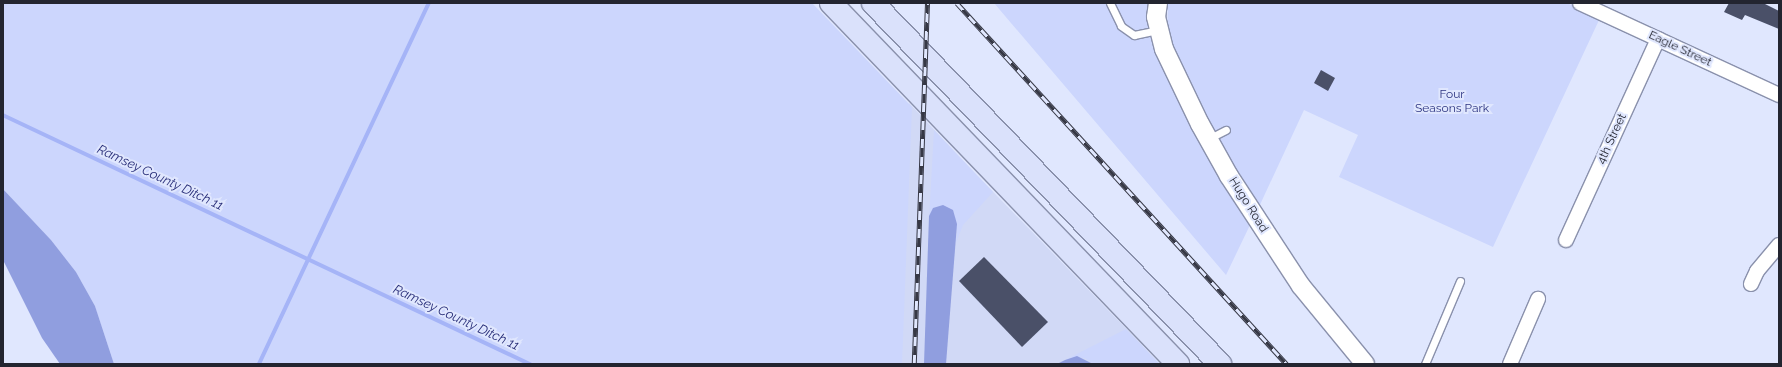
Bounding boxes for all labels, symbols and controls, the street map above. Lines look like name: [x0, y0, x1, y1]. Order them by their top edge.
street label: Eagle Street: [1646, 28, 1714, 70]
park label: Four Seasons Park: [1415, 88, 1489, 116]
street label: 4th Street: [1594, 112, 1630, 166]
water label: Ramsey County Ditch 11: [94, 142, 226, 214]
street label: Hugo Road: [1225, 175, 1271, 235]
water label: Ramsey County Ditch 11: [390, 282, 522, 354]

